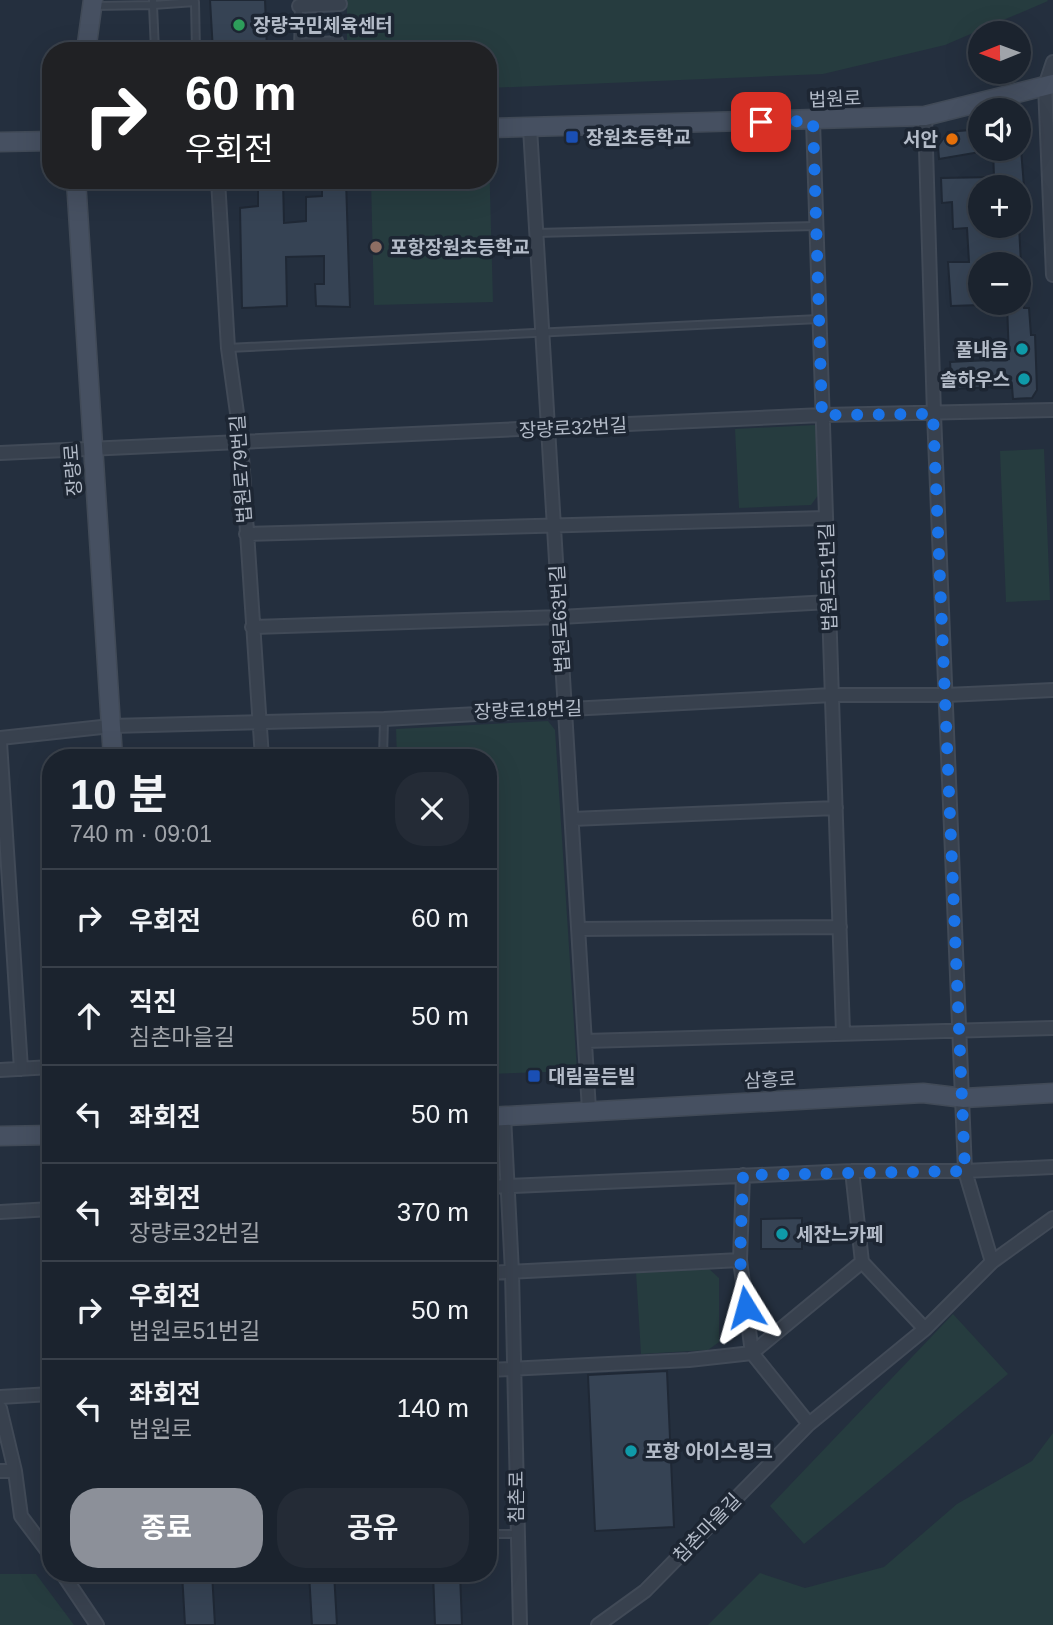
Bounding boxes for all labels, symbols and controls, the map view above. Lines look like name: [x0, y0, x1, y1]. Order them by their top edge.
place label: 장량국민체육센터: [253, 15, 393, 36]
marker: 장량국민체육센터: [231, 17, 247, 33]
north arrow: [968, 21, 1031, 84]
map controls: [968, 21, 1031, 315]
text: 60 m: [185, 66, 297, 120]
icon: right: [70, 70, 161, 161]
street label: 법원로: [808, 88, 862, 110]
pin: [731, 92, 791, 152]
button: sound: [968, 98, 1031, 161]
icon: arrive: [742, 103, 780, 141]
place label: 장원초등학교: [586, 127, 691, 148]
marker: 장원초등학교: [564, 129, 580, 145]
place label: 서안: [903, 129, 939, 150]
text: 우회전: [185, 131, 273, 167]
marker: 서안: [944, 131, 960, 147]
button: +: [968, 175, 1031, 238]
place label: 포항장원초등학교: [390, 237, 530, 258]
marker: 포항장원초등학교: [368, 239, 384, 255]
button: −: [968, 252, 1031, 315]
place label: 풀내음: [956, 339, 1008, 360]
marker: 풀내음: [1014, 341, 1030, 357]
place label: 솔하우스: [940, 369, 1010, 390]
marker: 솔하우스: [1016, 371, 1032, 387]
street label: 법원로79번길: [227, 414, 255, 524]
street label: 장량로32번길: [518, 415, 628, 441]
street label: 장량로: [61, 443, 85, 497]
street label: 법원로51번길: [816, 522, 840, 632]
street label: 법원로63번길: [547, 564, 573, 674]
street label: 장량로18번길: [473, 698, 583, 722]
text: 10 분: [70, 771, 167, 818]
button: close: [395, 772, 469, 846]
text: 740 m · 09:01: [70, 821, 212, 847]
icon: right: [70, 899, 108, 937]
text: 60 m: [411, 903, 469, 933]
text: 우회전: [129, 906, 201, 936]
text: 직진: [129, 987, 177, 1017]
icon: ahead: [70, 997, 108, 1035]
text: 50 m: [411, 1001, 469, 1031]
text: 침촌마을길: [129, 1024, 235, 1050]
place label: 대림골든빌: [548, 1066, 635, 1087]
marker: 대림골든빌: [526, 1068, 542, 1084]
street label: 삼흥로: [743, 1068, 797, 1092]
icon: left: [70, 1095, 108, 1133]
text: 50 m: [411, 1099, 469, 1129]
text: 좌회전: [129, 1102, 201, 1132]
text: 좌회전: [129, 1183, 201, 1213]
icon: left: [70, 1193, 108, 1231]
text: 370 m: [397, 1197, 469, 1227]
text: 장량로32번길: [129, 1220, 260, 1246]
place label: 세잔느카페: [796, 1224, 883, 1245]
marker: 세잔느카페: [774, 1226, 790, 1242]
position arrow: [709, 1270, 783, 1344]
text: 우회전: [129, 1281, 201, 1311]
icon: right: [70, 1291, 108, 1329]
text: 50 m: [411, 1295, 469, 1325]
text: 법원로51번길: [129, 1318, 260, 1344]
text: 좌회전: [129, 1379, 201, 1409]
icon: left: [70, 1389, 108, 1427]
text: 140 m: [397, 1393, 469, 1423]
text: 법원로: [129, 1416, 192, 1442]
place label: 포항 아이스링크: [645, 1441, 773, 1462]
marker: 포항 아이스링크: [623, 1443, 639, 1459]
street label: 침촌로: [506, 1471, 527, 1523]
button: 종료: [70, 1488, 263, 1568]
button: 공유: [277, 1488, 469, 1568]
street label: 침촌마을길: [669, 1489, 745, 1567]

